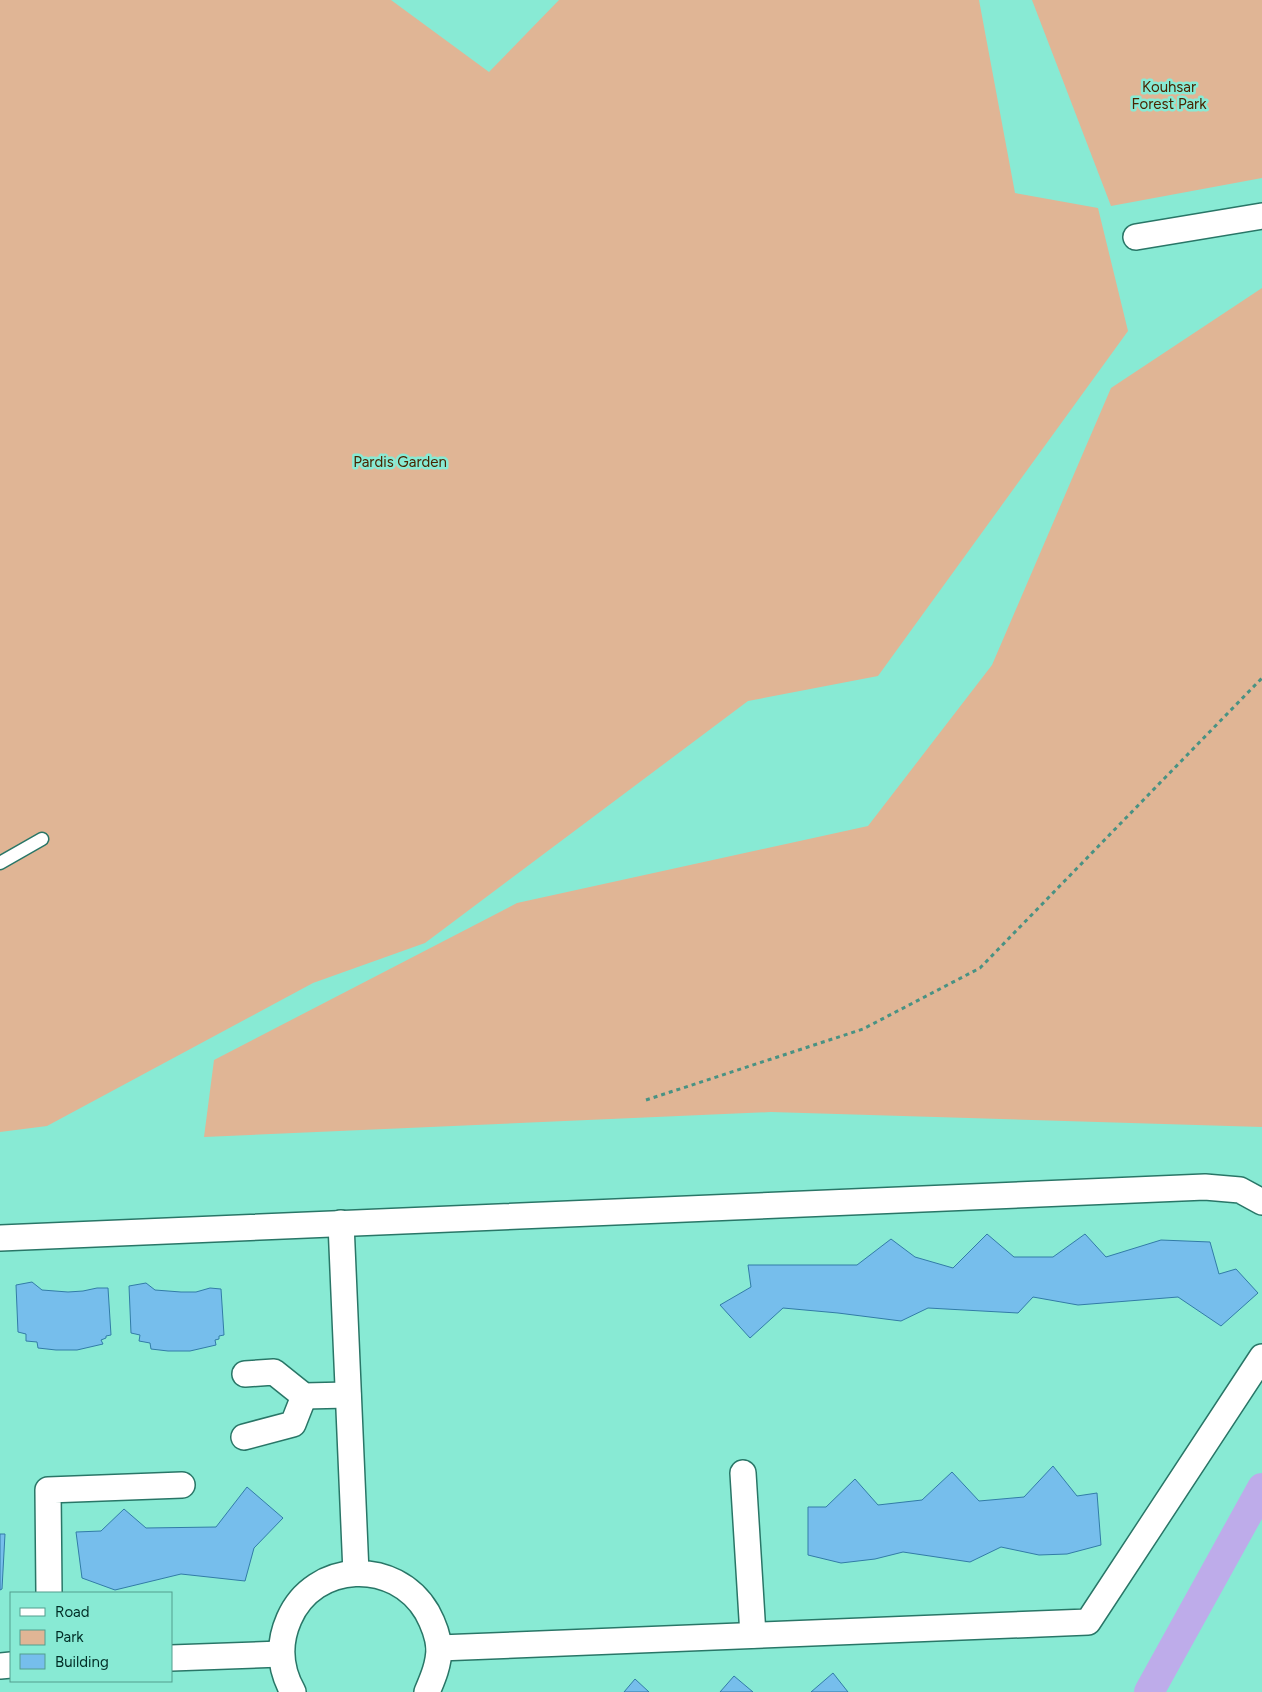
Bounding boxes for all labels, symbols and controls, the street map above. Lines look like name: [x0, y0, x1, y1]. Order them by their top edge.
park label: Kouhsar Forest Park: [1132, 78, 1207, 113]
park label: Pardis Garden: [353, 453, 447, 471]
legend: [10, 1592, 172, 1682]
text: Road: [55, 1603, 90, 1621]
text: Park: [55, 1628, 84, 1646]
text: Building: [55, 1653, 109, 1671]

